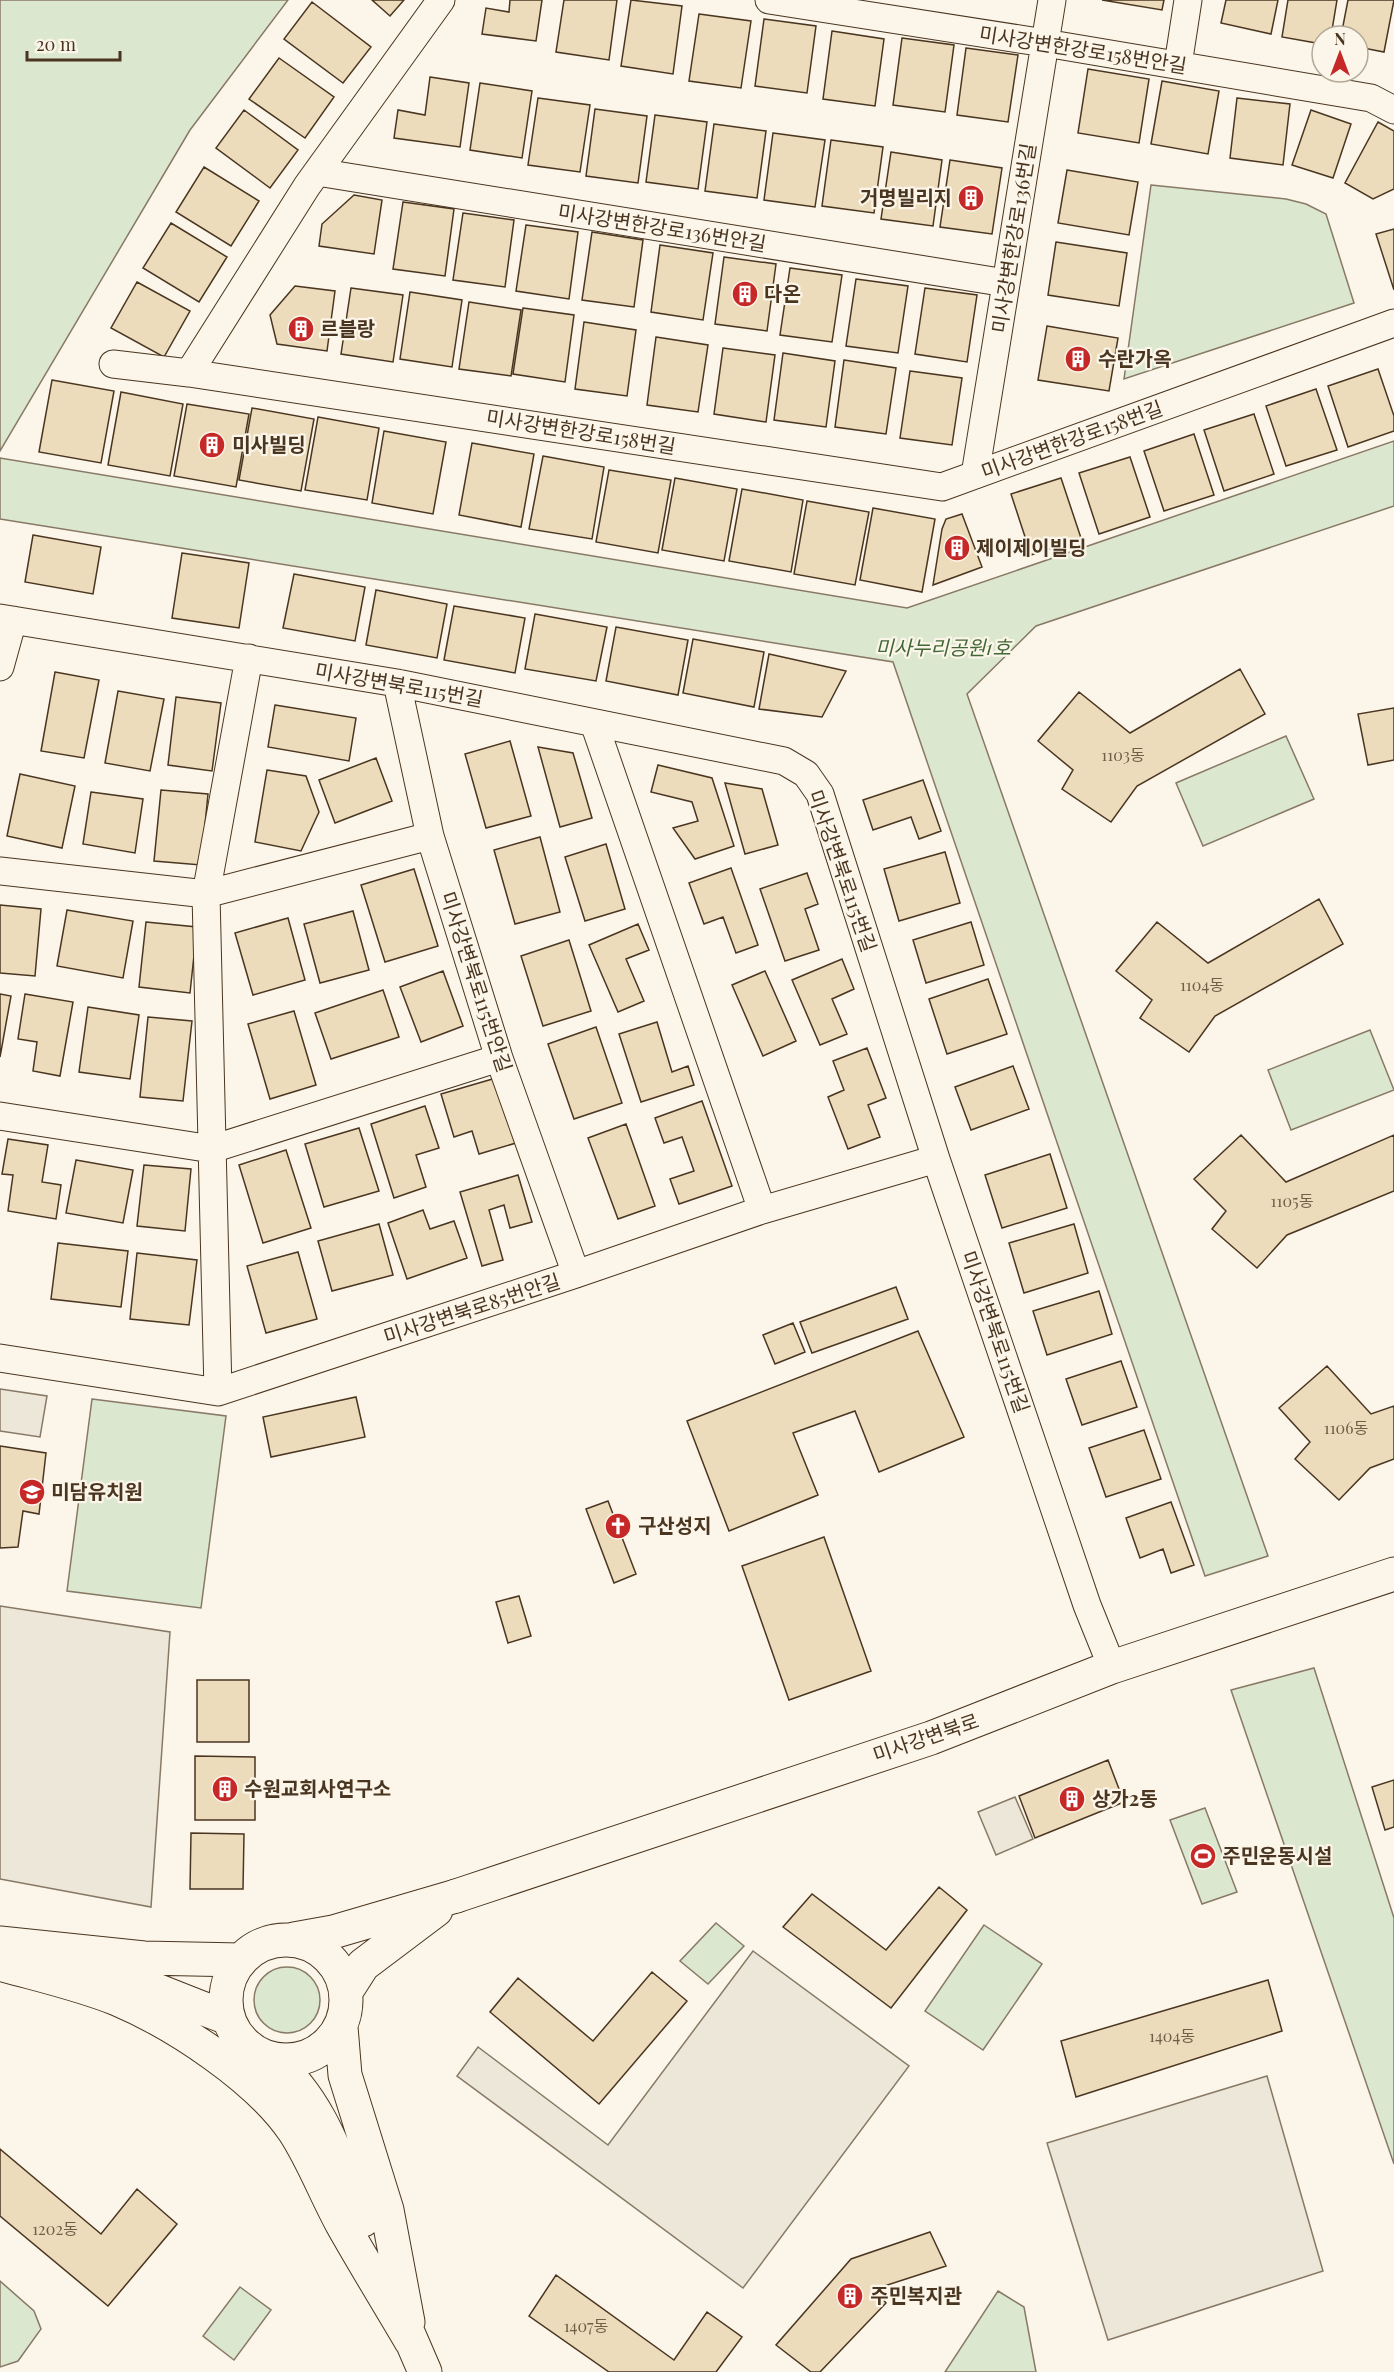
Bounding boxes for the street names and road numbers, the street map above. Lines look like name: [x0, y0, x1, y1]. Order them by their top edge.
street label: 미사강변한강로158번안길: [977, 19, 1189, 78]
street label: 미사강변한강로136번길: [984, 141, 1041, 335]
street label: 미사강변한강로136번안길: [556, 197, 768, 256]
street label: 미사강변한강로158번길: [977, 393, 1166, 484]
street label: 미사강변한강로158번길: [485, 402, 678, 459]
street label: 미사강변북로115번길: [313, 655, 485, 712]
street label: 미사강변북로115번길: [803, 786, 884, 955]
street label: 미사강변북로115번안길: [435, 888, 519, 1075]
street label: 미사강변북로115번길: [956, 1247, 1037, 1416]
street label: 미사강변북로85번안길: [380, 1266, 563, 1349]
street label: 미사강변북로: [869, 1706, 982, 1767]

